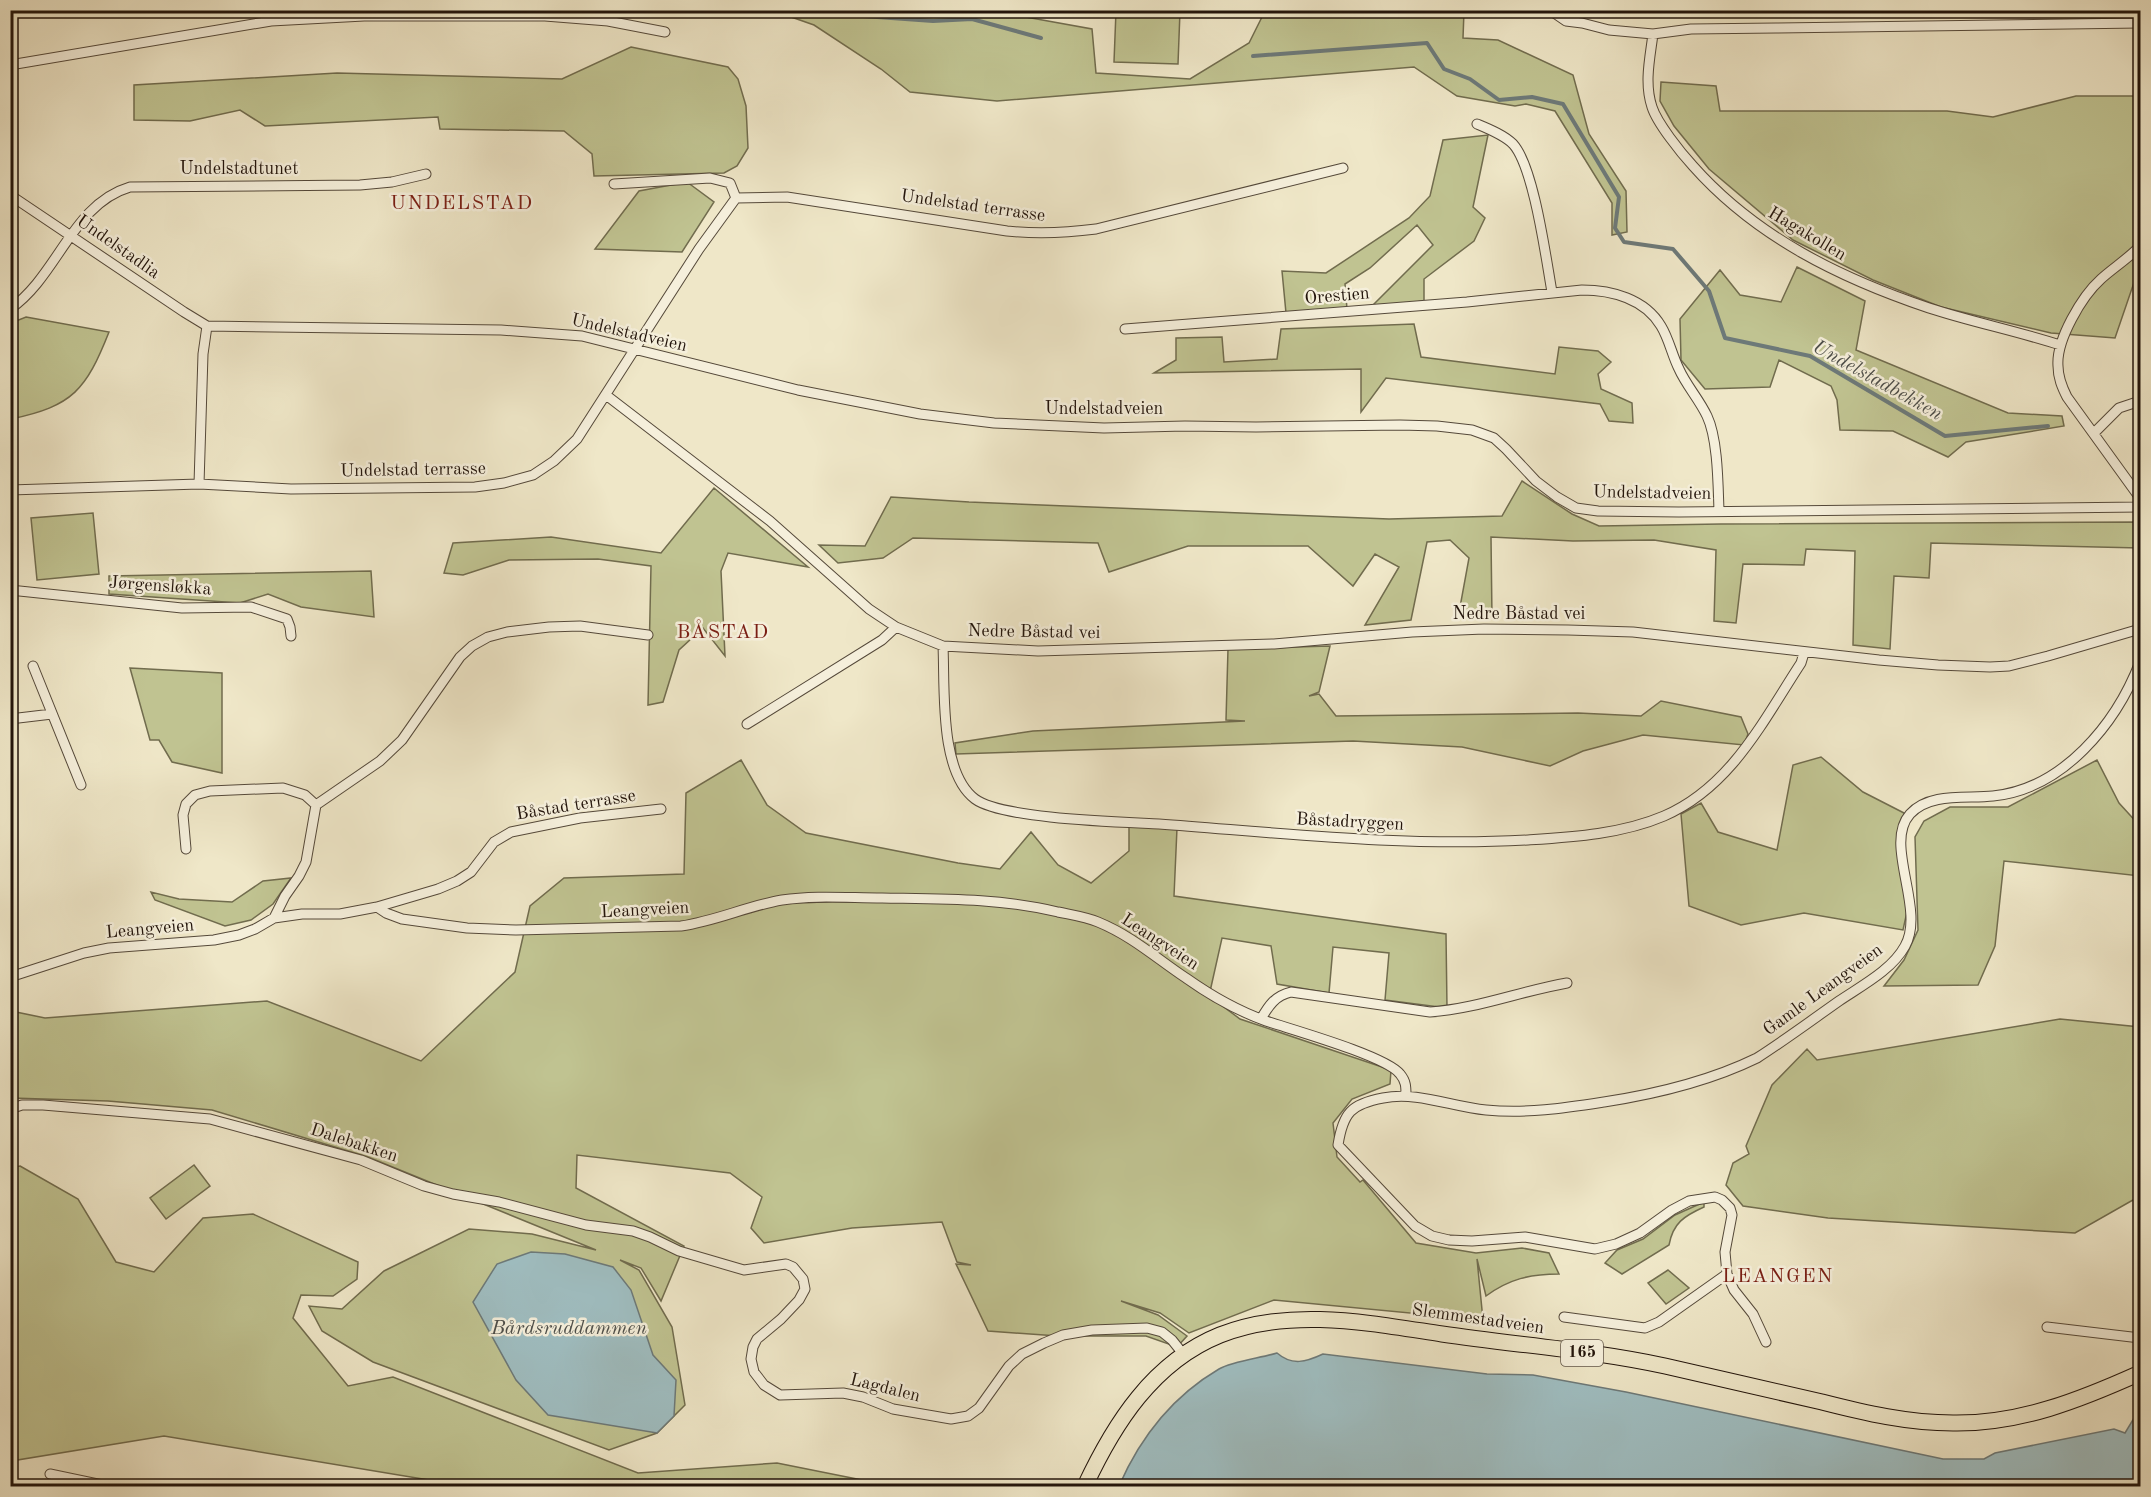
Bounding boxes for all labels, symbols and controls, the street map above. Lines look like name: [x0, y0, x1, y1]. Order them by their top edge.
street label: Undelstadtunet: [180, 160, 298, 178]
street label: Undelstad terrasse: [900, 187, 1046, 225]
district label: UNDELSTAD: [390, 194, 534, 214]
street label: Hagakollen: [1765, 204, 1849, 264]
street label: Undelstadlia: [73, 212, 163, 282]
street label: Orestien: [1304, 284, 1371, 308]
street label: Undelstadveien: [569, 311, 689, 355]
water label: Undelstadbekken: [1809, 337, 1945, 425]
street label: Undelstadveien: [1045, 400, 1164, 418]
street label: Undelstad terrasse: [340, 460, 486, 480]
street label: Undelstadveien: [1593, 483, 1712, 503]
street label: Jørgensløkka: [108, 573, 212, 599]
street label: Nedre Båstad vei: [1453, 605, 1586, 623]
district label: BÅSTAD: [676, 619, 770, 643]
street label: Nedre Båstad vei: [967, 622, 1101, 642]
street label: Båstad terrasse: [515, 787, 637, 823]
street label: Båstadryggen: [1296, 810, 1405, 834]
street label: Leangveien: [600, 899, 690, 921]
street label: Leangveien: [1118, 910, 1202, 974]
street label: Leangveien: [105, 916, 195, 942]
street label: Gamle Leangveien: [1760, 941, 1886, 1039]
street label: Dalebakken: [308, 1120, 400, 1166]
district label: LEANGEN: [1722, 1267, 1834, 1287]
street label: Slemmestadveien: [1411, 1301, 1546, 1337]
water label: Bårdsruddammen: [490, 1319, 647, 1339]
road number: 165: [1561, 1340, 1603, 1366]
street label: Lagdalen: [848, 1371, 922, 1405]

